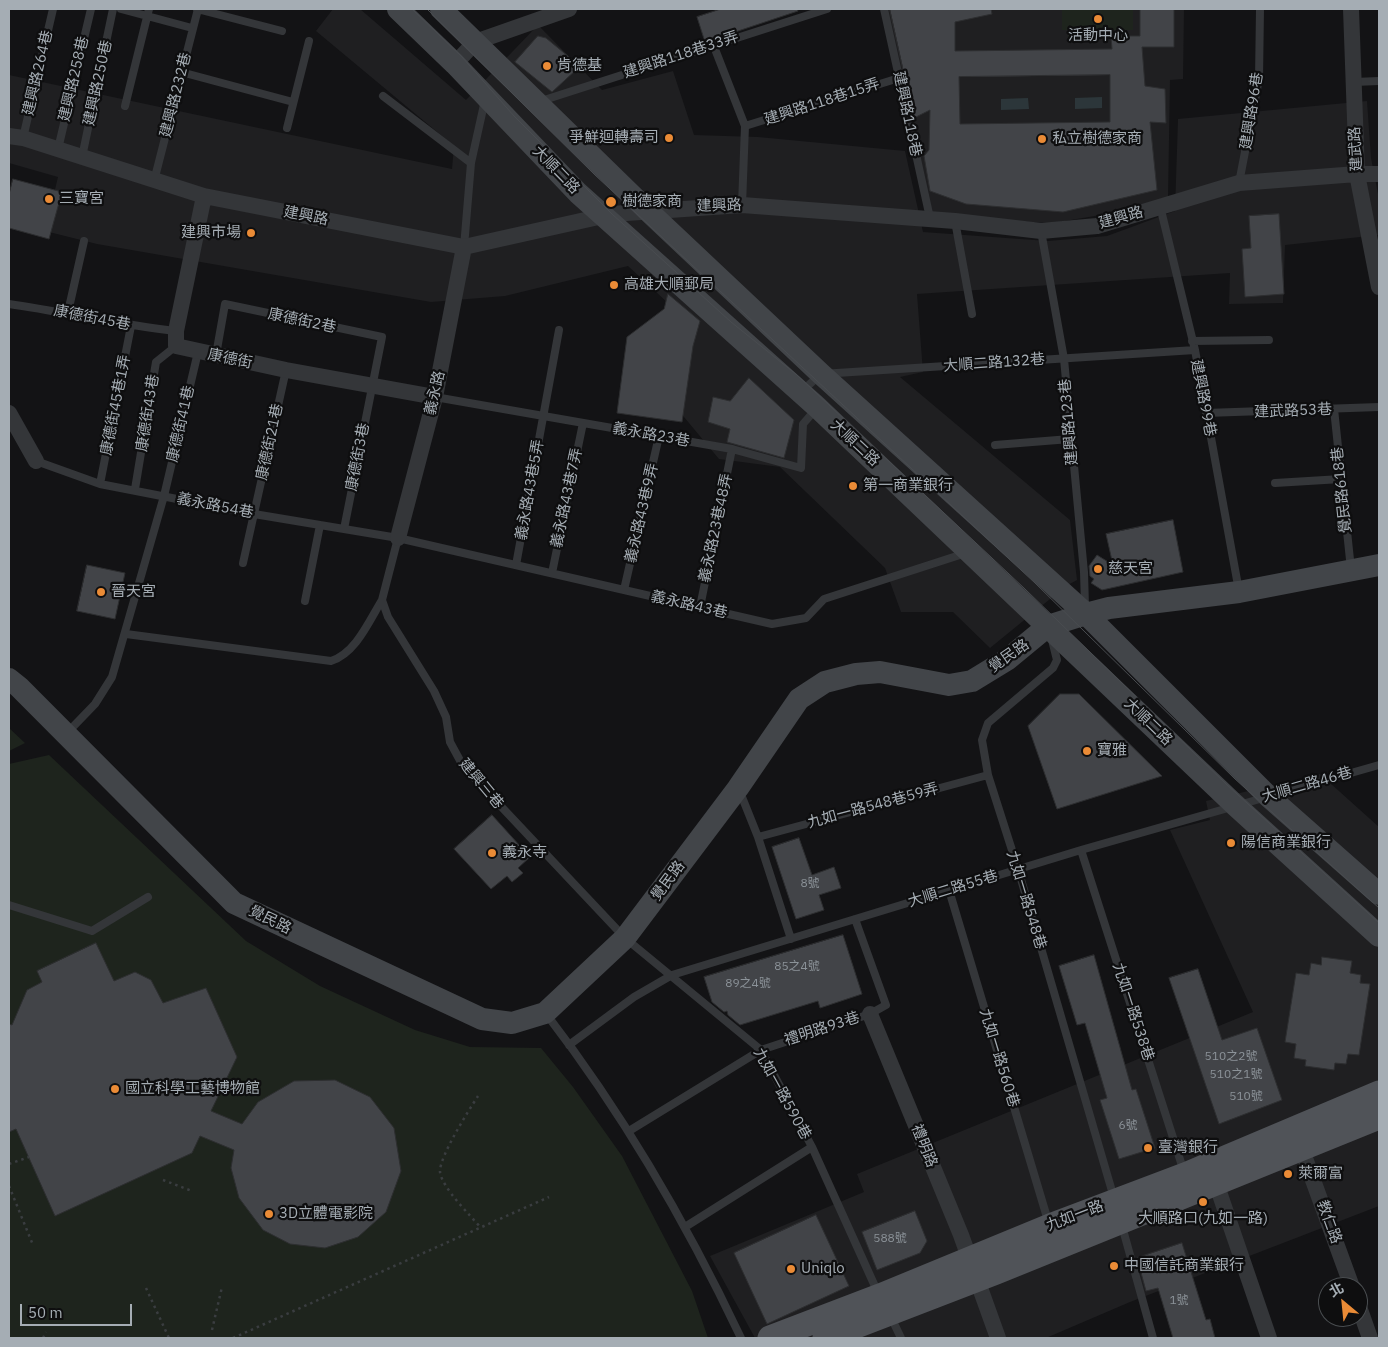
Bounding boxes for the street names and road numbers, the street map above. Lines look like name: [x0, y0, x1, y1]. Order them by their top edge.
street label: 建興路118巷33弄: [621, 28, 741, 82]
street label: 建興路264巷: [19, 29, 57, 117]
street label: 建興路258巷: [55, 35, 93, 123]
street label: 建興路250巷: [80, 39, 116, 127]
street label: 建興路232巷: [157, 51, 195, 139]
street label: 建興路118巷: [889, 70, 925, 158]
street label: 建興路96巷: [1237, 71, 1267, 151]
street label: 建興路118巷15弄: [762, 75, 882, 129]
street label: 建武路: [1346, 126, 1366, 172]
street label: 大順二路: [529, 142, 583, 198]
street label: 建興路: [696, 196, 742, 216]
street label: 建興路: [282, 203, 330, 229]
street label: 建興路: [1097, 203, 1145, 233]
street label: 康德街45巷: [52, 302, 132, 334]
street label: 康德街2巷: [266, 305, 338, 337]
street label: 康德街: [206, 346, 254, 372]
street label: 大順二路132巷: [942, 350, 1046, 376]
street label: 康德街45巷1弄: [97, 353, 135, 457]
street label: 建興路99巷: [1187, 358, 1219, 438]
street label: 義永路: [421, 369, 449, 417]
street label: 康德街43巷: [133, 373, 163, 453]
street label: 建興路123巷: [1056, 378, 1082, 466]
street label: 康德街41巷: [163, 384, 199, 464]
street label: 建武路53巷: [1254, 401, 1332, 421]
street label: 康德街21巷: [253, 402, 287, 482]
street label: 大順二路: [827, 416, 883, 470]
street label: 義永路23巷: [611, 419, 691, 451]
street label: 康德街3巷: [343, 421, 373, 493]
street label: 義永路43巷5弄: [512, 438, 548, 542]
street label: 義永路43巷7弄: [548, 446, 586, 550]
street label: 覺民路618巷: [1329, 446, 1355, 534]
street label: 義永路43巷9弄: [622, 461, 662, 565]
street label: 義永路23巷48弄: [696, 472, 736, 584]
street label: 義永路54巷: [175, 490, 255, 522]
street label: 義永路43巷: [649, 587, 729, 623]
street label: 覺民路: [985, 636, 1033, 676]
street label: 大順二路: [1120, 695, 1176, 749]
street label: 建興三巷: [455, 755, 507, 813]
street label: 大順二路46巷: [1260, 764, 1354, 806]
street label: 九如一路548巷59弄: [805, 780, 941, 832]
street label: 九如一路548巷: [1002, 849, 1050, 951]
street label: 覺民路: [647, 858, 689, 904]
street label: 大順二路55巷: [906, 867, 1000, 911]
street label: 覺民路: [246, 902, 294, 938]
street label: 九如一路538巷: [1109, 961, 1157, 1063]
street label: 九如一路560巷: [975, 1007, 1023, 1109]
street label: 禮明路93巷: [782, 1008, 862, 1050]
street label: 九如一路590巷: [749, 1045, 815, 1143]
street label: 禮明路: [907, 1122, 941, 1170]
street label: 九如一路: [1044, 1197, 1106, 1235]
street label: 教仁路: [1313, 1198, 1345, 1246]

